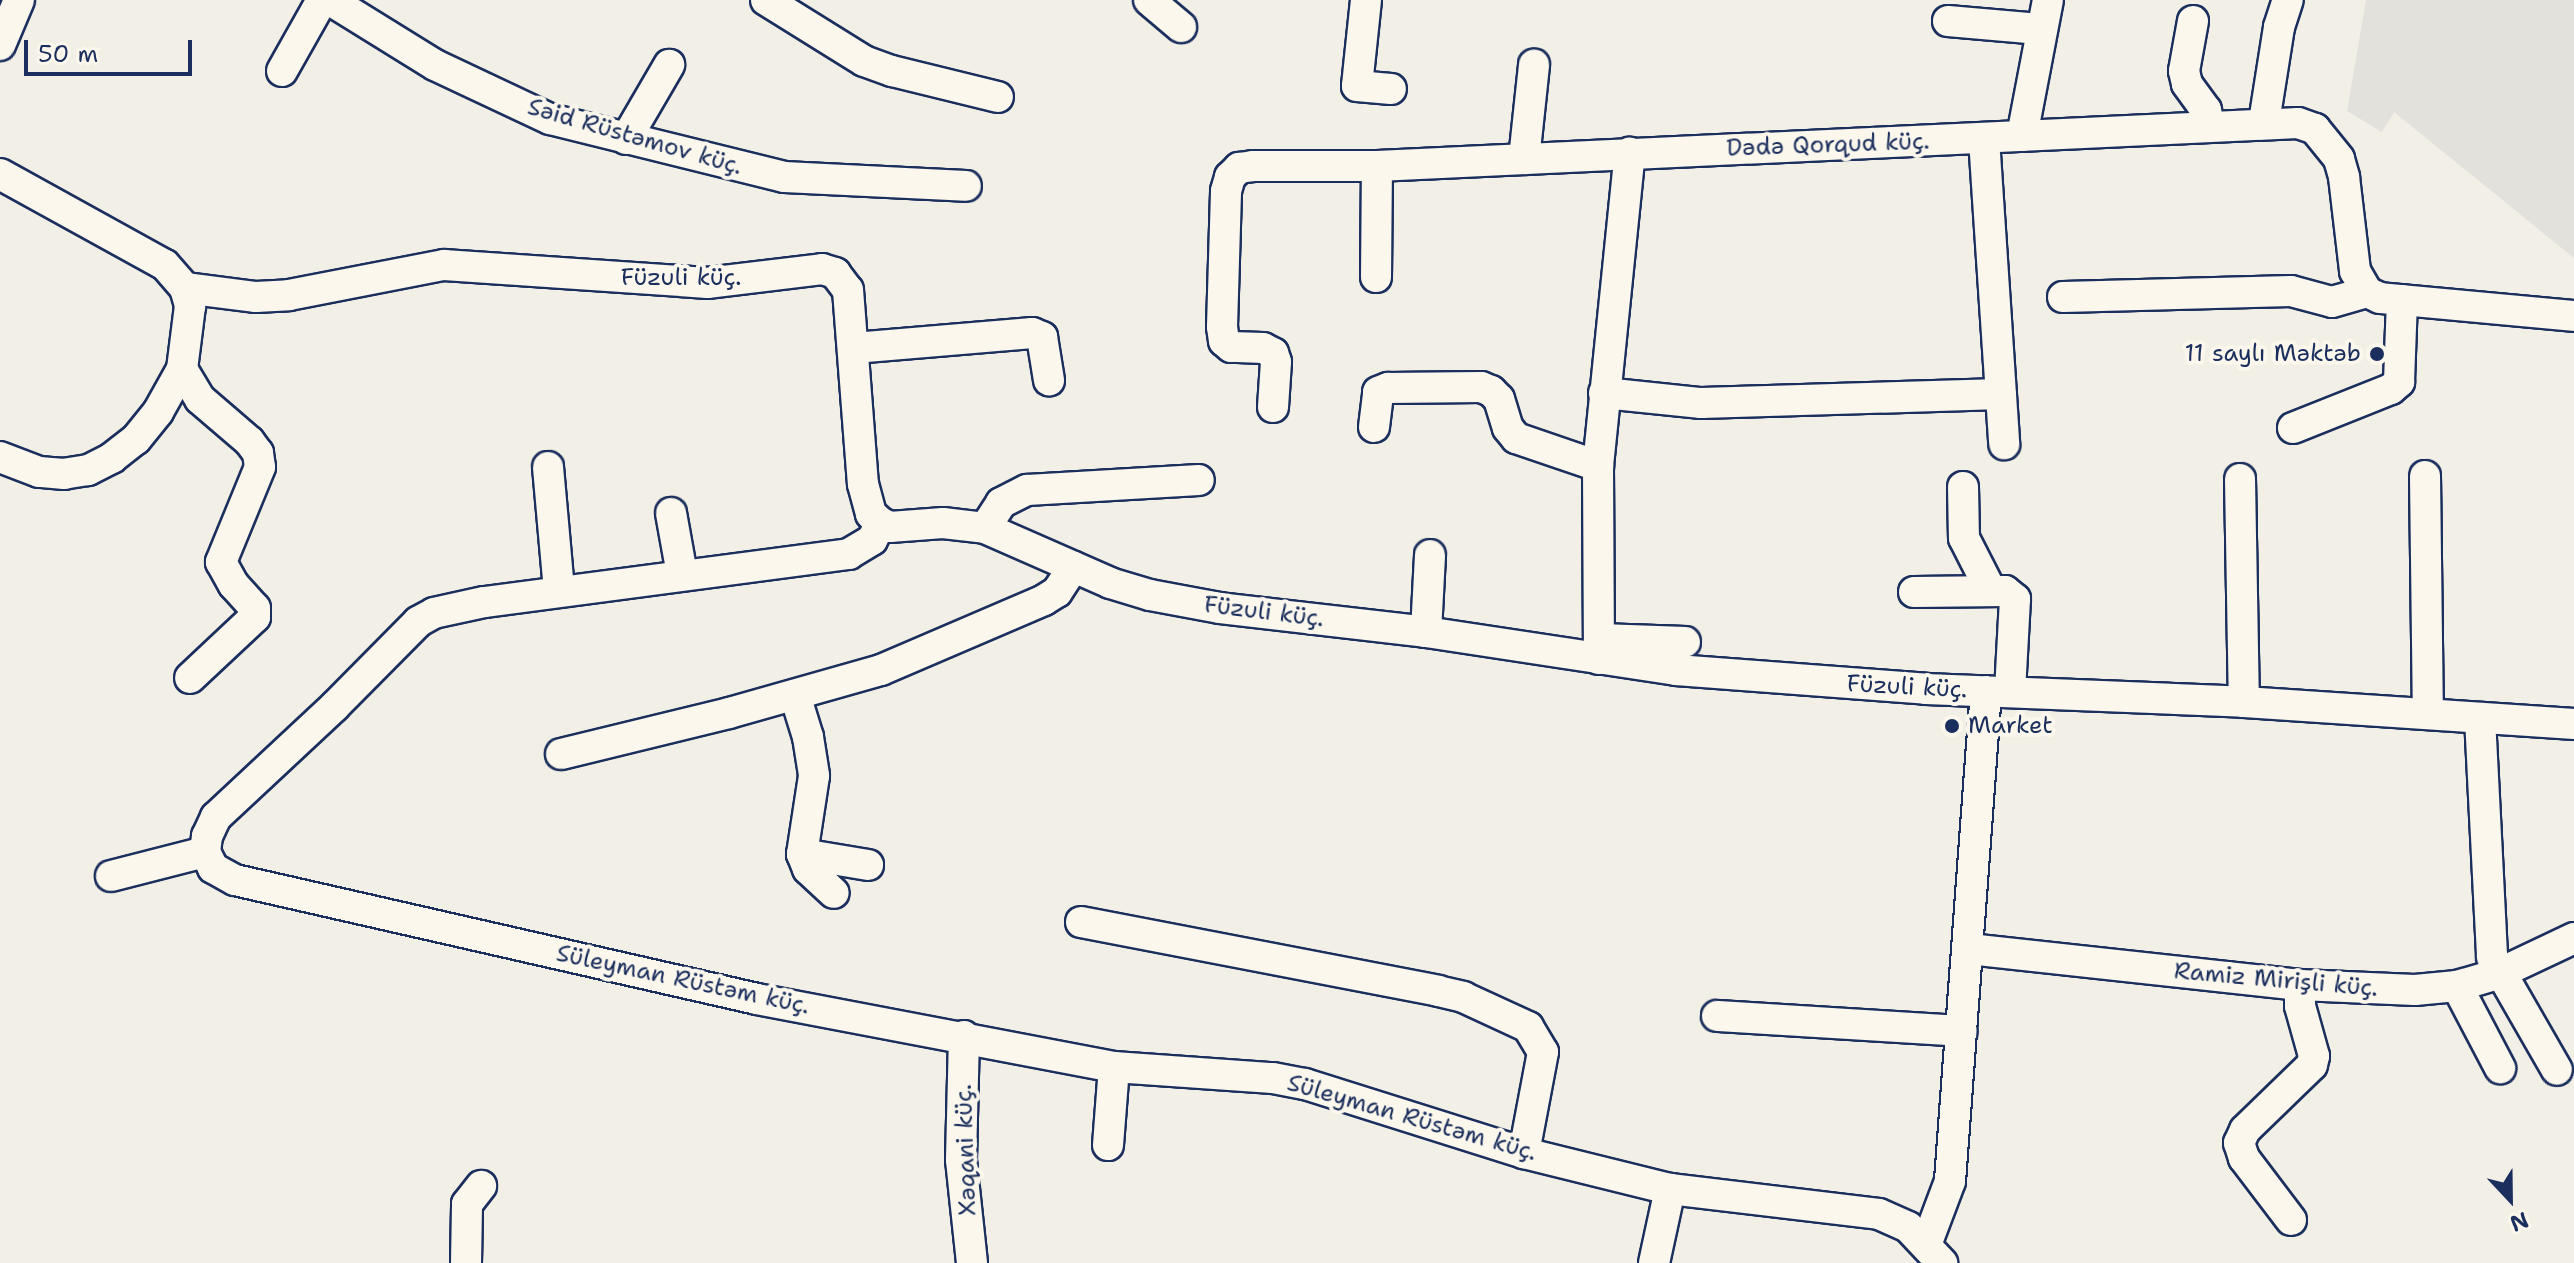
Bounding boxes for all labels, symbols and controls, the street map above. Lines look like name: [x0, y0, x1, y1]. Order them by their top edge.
scale bar: [28, 24, 196, 74]
text: 50 m: [38, 38, 98, 70]
street label: Səid Rüstəmov küç.: [524, 93, 746, 181]
street label: Dədə Qorqud küç.: [1726, 127, 1930, 163]
street label: Füzuli küç.: [621, 264, 741, 292]
place label: 11 saylı Məktəb: [2184, 340, 2361, 368]
marker: 11 saylı Məktəb: [2368, 345, 2386, 363]
street label: Füzuli küç.: [1202, 590, 1326, 634]
street label: Füzuli küç.: [1846, 669, 1968, 705]
place label: Market: [1968, 712, 2053, 740]
marker: Market: [1943, 717, 1961, 735]
street label: Süleyman Rüstəm küç.: [554, 939, 812, 1021]
street label: Ramiz Mirişli küç.: [2173, 957, 2379, 1003]
street label: Süleyman Rüstəm küç.: [1284, 1069, 1540, 1167]
street label: Xəqani küç.: [949, 1084, 983, 1216]
north arrow: [2470, 1159, 2550, 1239]
text: N: [2506, 1205, 2533, 1238]

